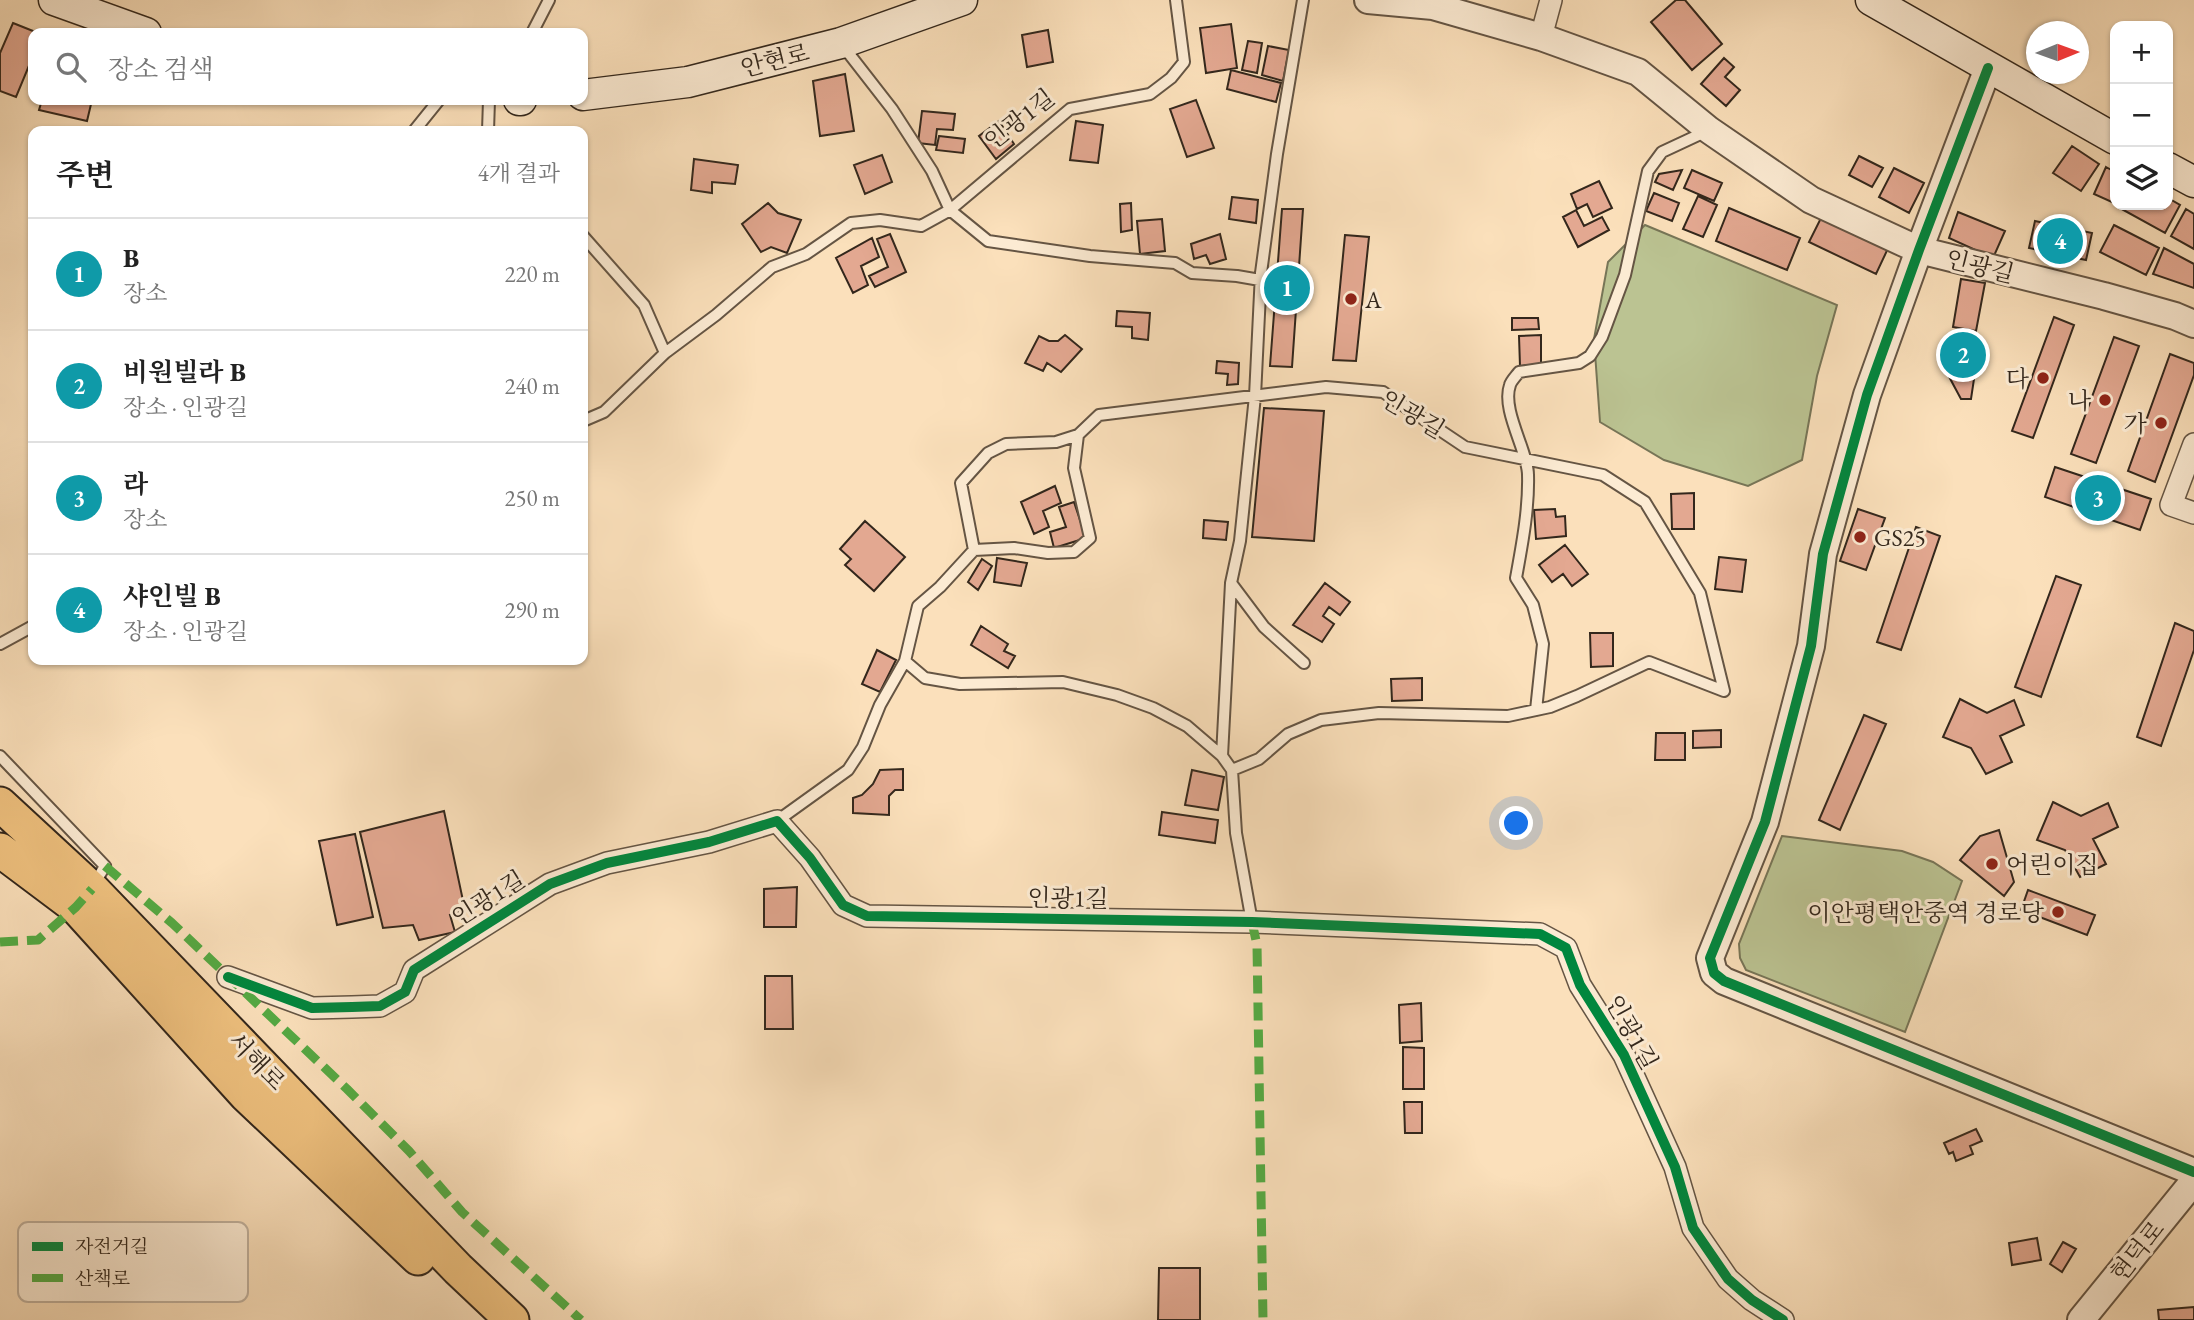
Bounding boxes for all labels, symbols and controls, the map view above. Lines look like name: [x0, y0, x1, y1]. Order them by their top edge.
north arrow: [2026, 21, 2089, 84]
map controls: [2110, 21, 2173, 210]
button: +: [2110, 21, 2173, 84]
search box: [28, 28, 588, 105]
street label: 안현로: [738, 37, 812, 83]
icon: search: [52, 48, 90, 86]
text: 장소 검색: [108, 52, 214, 86]
street label: 인광1길: [978, 82, 1060, 156]
button: −: [2110, 84, 2173, 147]
button: layers: [2110, 147, 2173, 210]
text: 주변: [56, 155, 114, 194]
text: 4개 결과: [478, 158, 560, 188]
pin: 4: [2037, 215, 2083, 267]
text: B: [123, 241, 139, 275]
street label: 인광길: [1943, 243, 2017, 289]
text: 1: [73, 259, 85, 289]
text: 220 m: [504, 259, 560, 289]
pin: 1: [1264, 262, 1310, 314]
text: 장소: [123, 278, 167, 308]
place label: A: [1364, 284, 1382, 315]
marker: A: [1343, 291, 1359, 307]
pin: 2: [1940, 329, 1986, 381]
text: 비원빌라 B: [123, 355, 246, 389]
place label: 다: [2006, 363, 2030, 394]
marker: 다: [2035, 370, 2051, 386]
text: 2: [73, 371, 85, 401]
text: 240 m: [504, 371, 560, 401]
street label: 인광길: [1375, 383, 1451, 445]
place label: 나: [2068, 385, 2092, 416]
text: 장소 · 인광길: [123, 392, 248, 422]
marker: 나: [2097, 392, 2113, 408]
place label: 가: [2124, 408, 2147, 439]
marker: 가: [2153, 415, 2169, 431]
text: 라: [123, 467, 148, 501]
pin: 3: [2075, 472, 2121, 524]
text: 3: [73, 483, 85, 513]
text: 250 m: [504, 483, 560, 513]
text: 장소: [123, 504, 167, 534]
place label: GS25: [1874, 522, 1926, 553]
marker: GS25: [1852, 529, 1868, 545]
text: 샤인빌 B: [123, 579, 221, 613]
text: 4: [73, 595, 85, 625]
text: 290 m: [504, 595, 560, 625]
text: 장소 · 인광길: [123, 616, 248, 646]
your location: [1499, 806, 1533, 840]
place label: 어린이집: [2006, 849, 2099, 880]
marker: 어린이집: [1984, 856, 2000, 872]
street label: 인광1길: [445, 863, 531, 933]
street label: 인광1길: [1027, 882, 1109, 914]
place label: 이안평택안중역 경로당: [1807, 897, 2045, 928]
marker: 이안평택안중역 경로당: [2050, 904, 2066, 920]
street label: 인광1길: [1599, 989, 1665, 1075]
street label: 서해로: [222, 1025, 292, 1097]
street label: 현덕로: [2103, 1214, 2171, 1288]
legend: [18, 1222, 248, 1302]
text: 자전거길: [75, 1234, 148, 1259]
text: 산책로: [75, 1266, 130, 1291]

